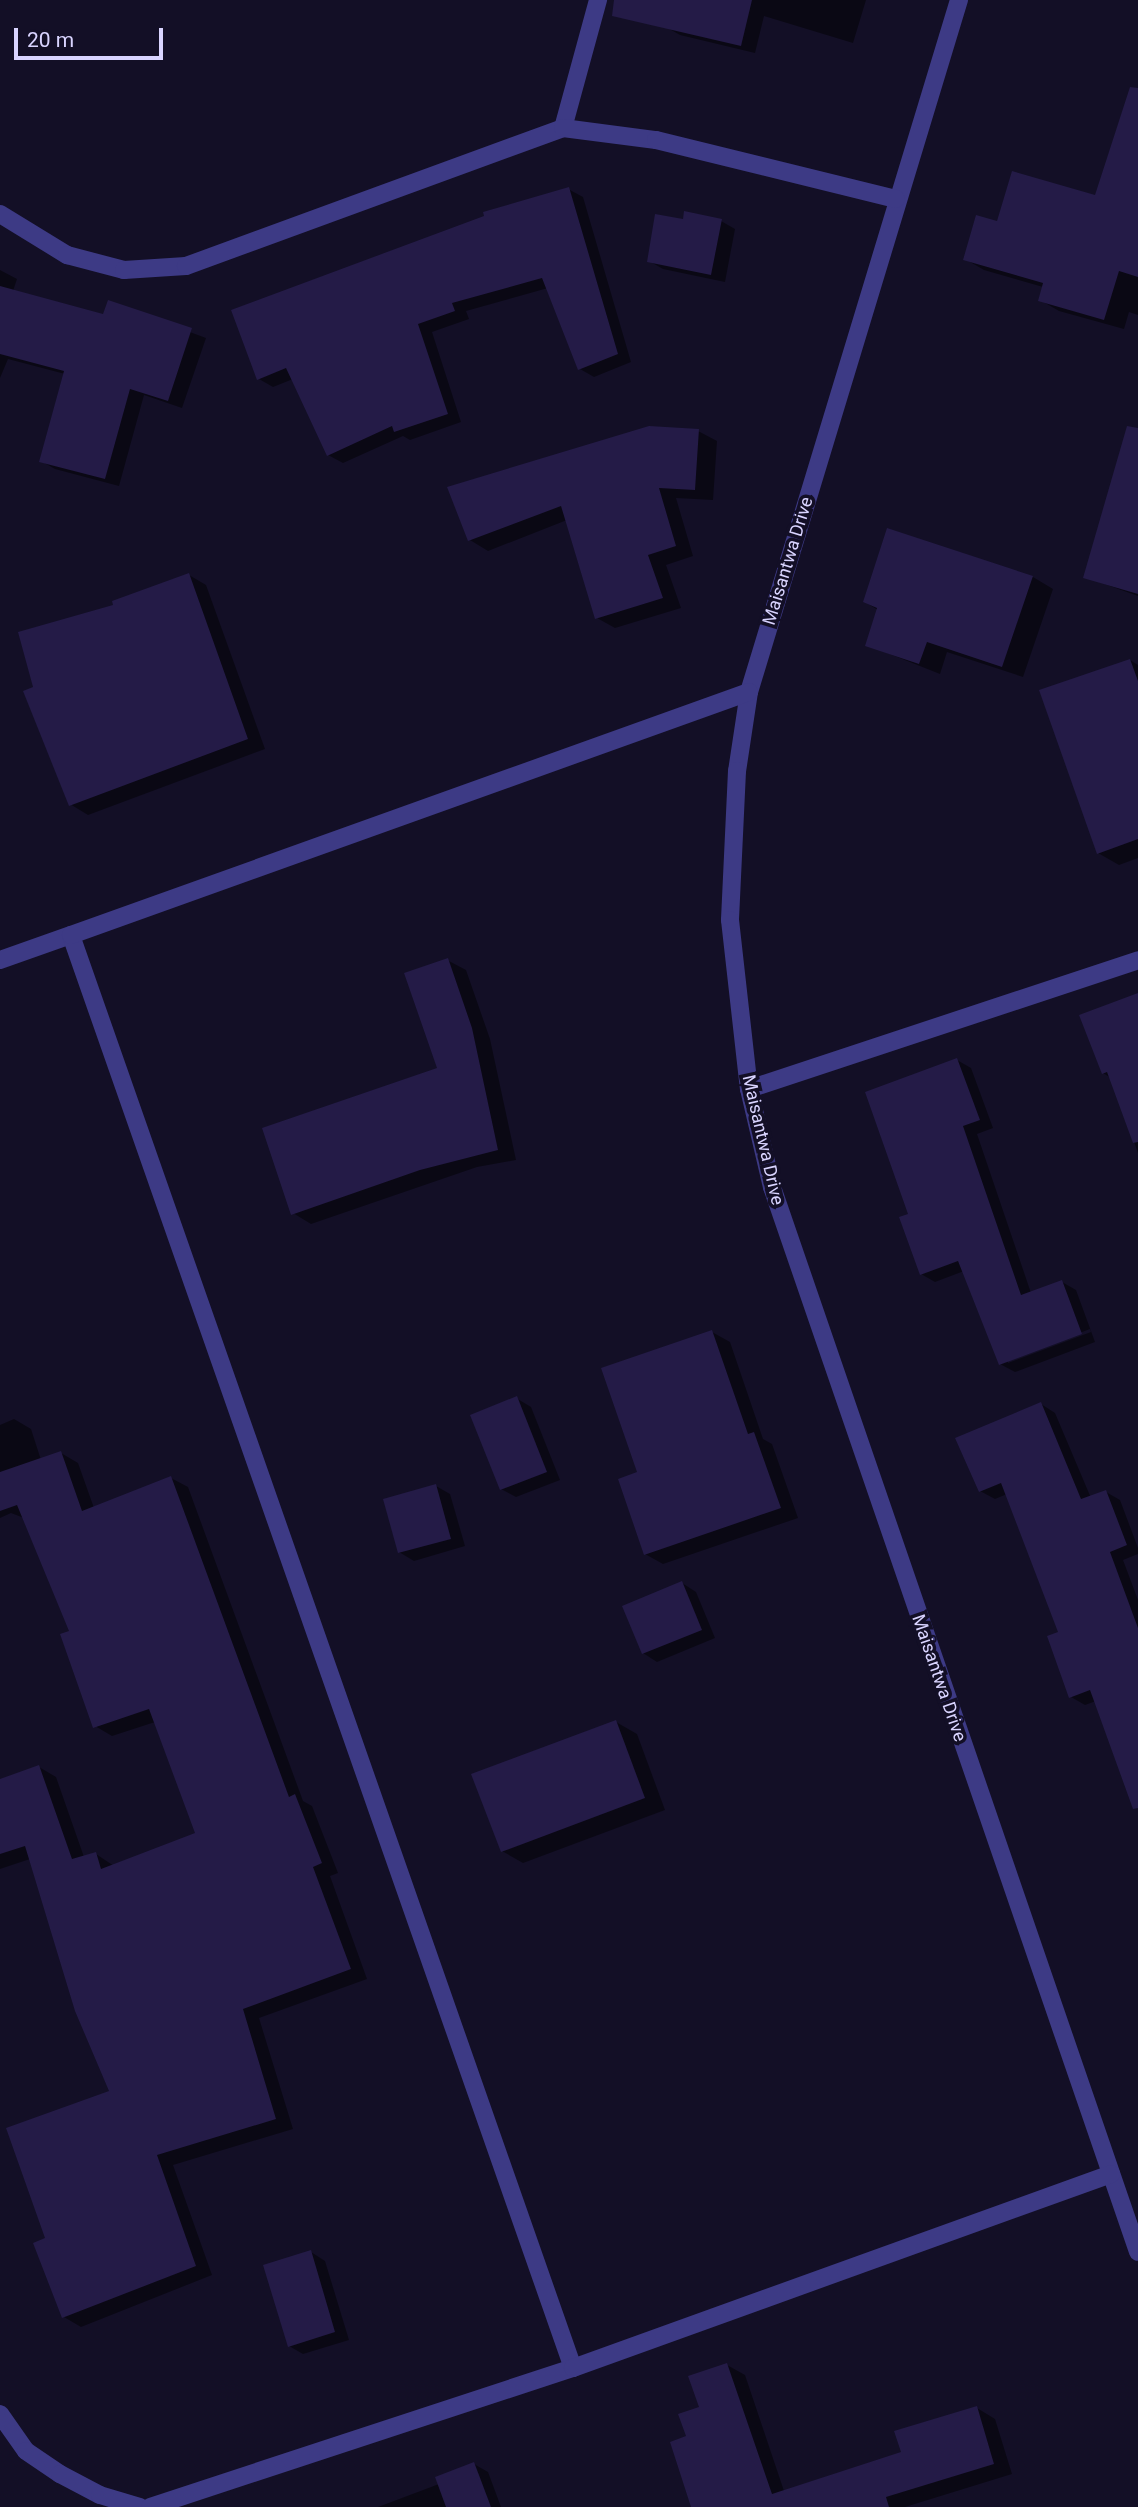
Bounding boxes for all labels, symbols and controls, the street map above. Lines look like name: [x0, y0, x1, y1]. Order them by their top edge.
scale bar: [18, 14, 166, 58]
text: 20 m: [27, 28, 74, 52]
street label: Maisantwa Drive: [758, 494, 818, 628]
street label: Maisantwa Drive: [738, 1073, 788, 1207]
street label: Maisantwa Drive: [907, 1612, 971, 1744]

